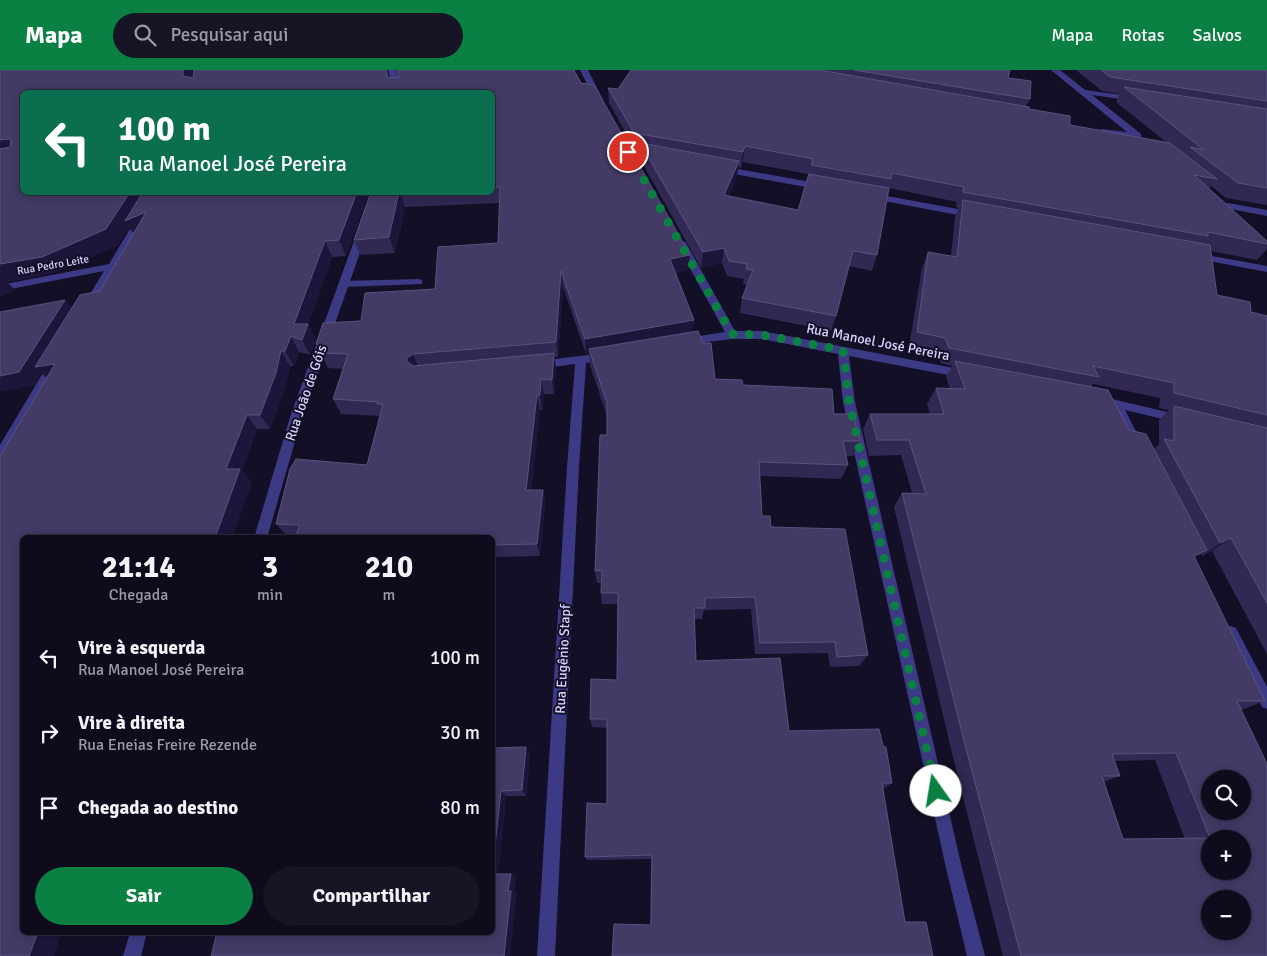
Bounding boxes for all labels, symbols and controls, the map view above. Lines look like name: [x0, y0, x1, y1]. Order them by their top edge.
search box: [113, 13, 463, 58]
text: Mapa: [25, 20, 83, 50]
icon: search: [131, 21, 159, 49]
text: Pesquisar aqui: [171, 23, 288, 47]
text: Mapa: [1051, 24, 1094, 46]
text: Rotas: [1122, 24, 1165, 46]
text: Salvos: [1193, 24, 1242, 46]
text: 100 m: [118, 107, 211, 150]
icon: left: [35, 110, 100, 175]
pin: [607, 131, 649, 173]
icon: arrive: [614, 138, 642, 166]
text: Rua Manoel José Pereira: [118, 150, 347, 177]
street label: Rua Pedro Leite: [16, 252, 90, 278]
street label: Rua Manoel José Pereira: [805, 320, 951, 364]
street label: Rua João de Góis: [282, 343, 330, 443]
text: 21:14: [102, 549, 175, 586]
text: 3: [262, 549, 278, 586]
text: 210: [365, 549, 413, 586]
text: Chegada: [109, 585, 168, 605]
text: min: [257, 585, 283, 605]
text: m: [383, 585, 395, 605]
street label: Rua Eugênio Stapf: [552, 603, 574, 714]
text: Vire à esquerda: [78, 636, 205, 660]
icon: left: [35, 644, 63, 672]
text: 100 m: [430, 646, 480, 670]
text: Rua Manoel José Pereira: [78, 660, 244, 680]
text: Vire à direita: [78, 711, 185, 735]
icon: right: [35, 719, 63, 747]
text: 30 m: [440, 721, 480, 745]
text: Rua Eneias Freire Rezende: [78, 735, 257, 755]
position arrow: [909, 764, 961, 816]
map controls: [1201, 770, 1251, 940]
button: search: [1201, 770, 1251, 820]
icon: arrive: [35, 794, 63, 822]
text: Chegada ao destino: [78, 796, 238, 820]
text: 80 m: [440, 796, 480, 820]
button: +: [1201, 830, 1251, 880]
button: Sair: [35, 867, 253, 925]
button: Compartilhar: [263, 867, 480, 925]
button: −: [1201, 890, 1251, 940]

